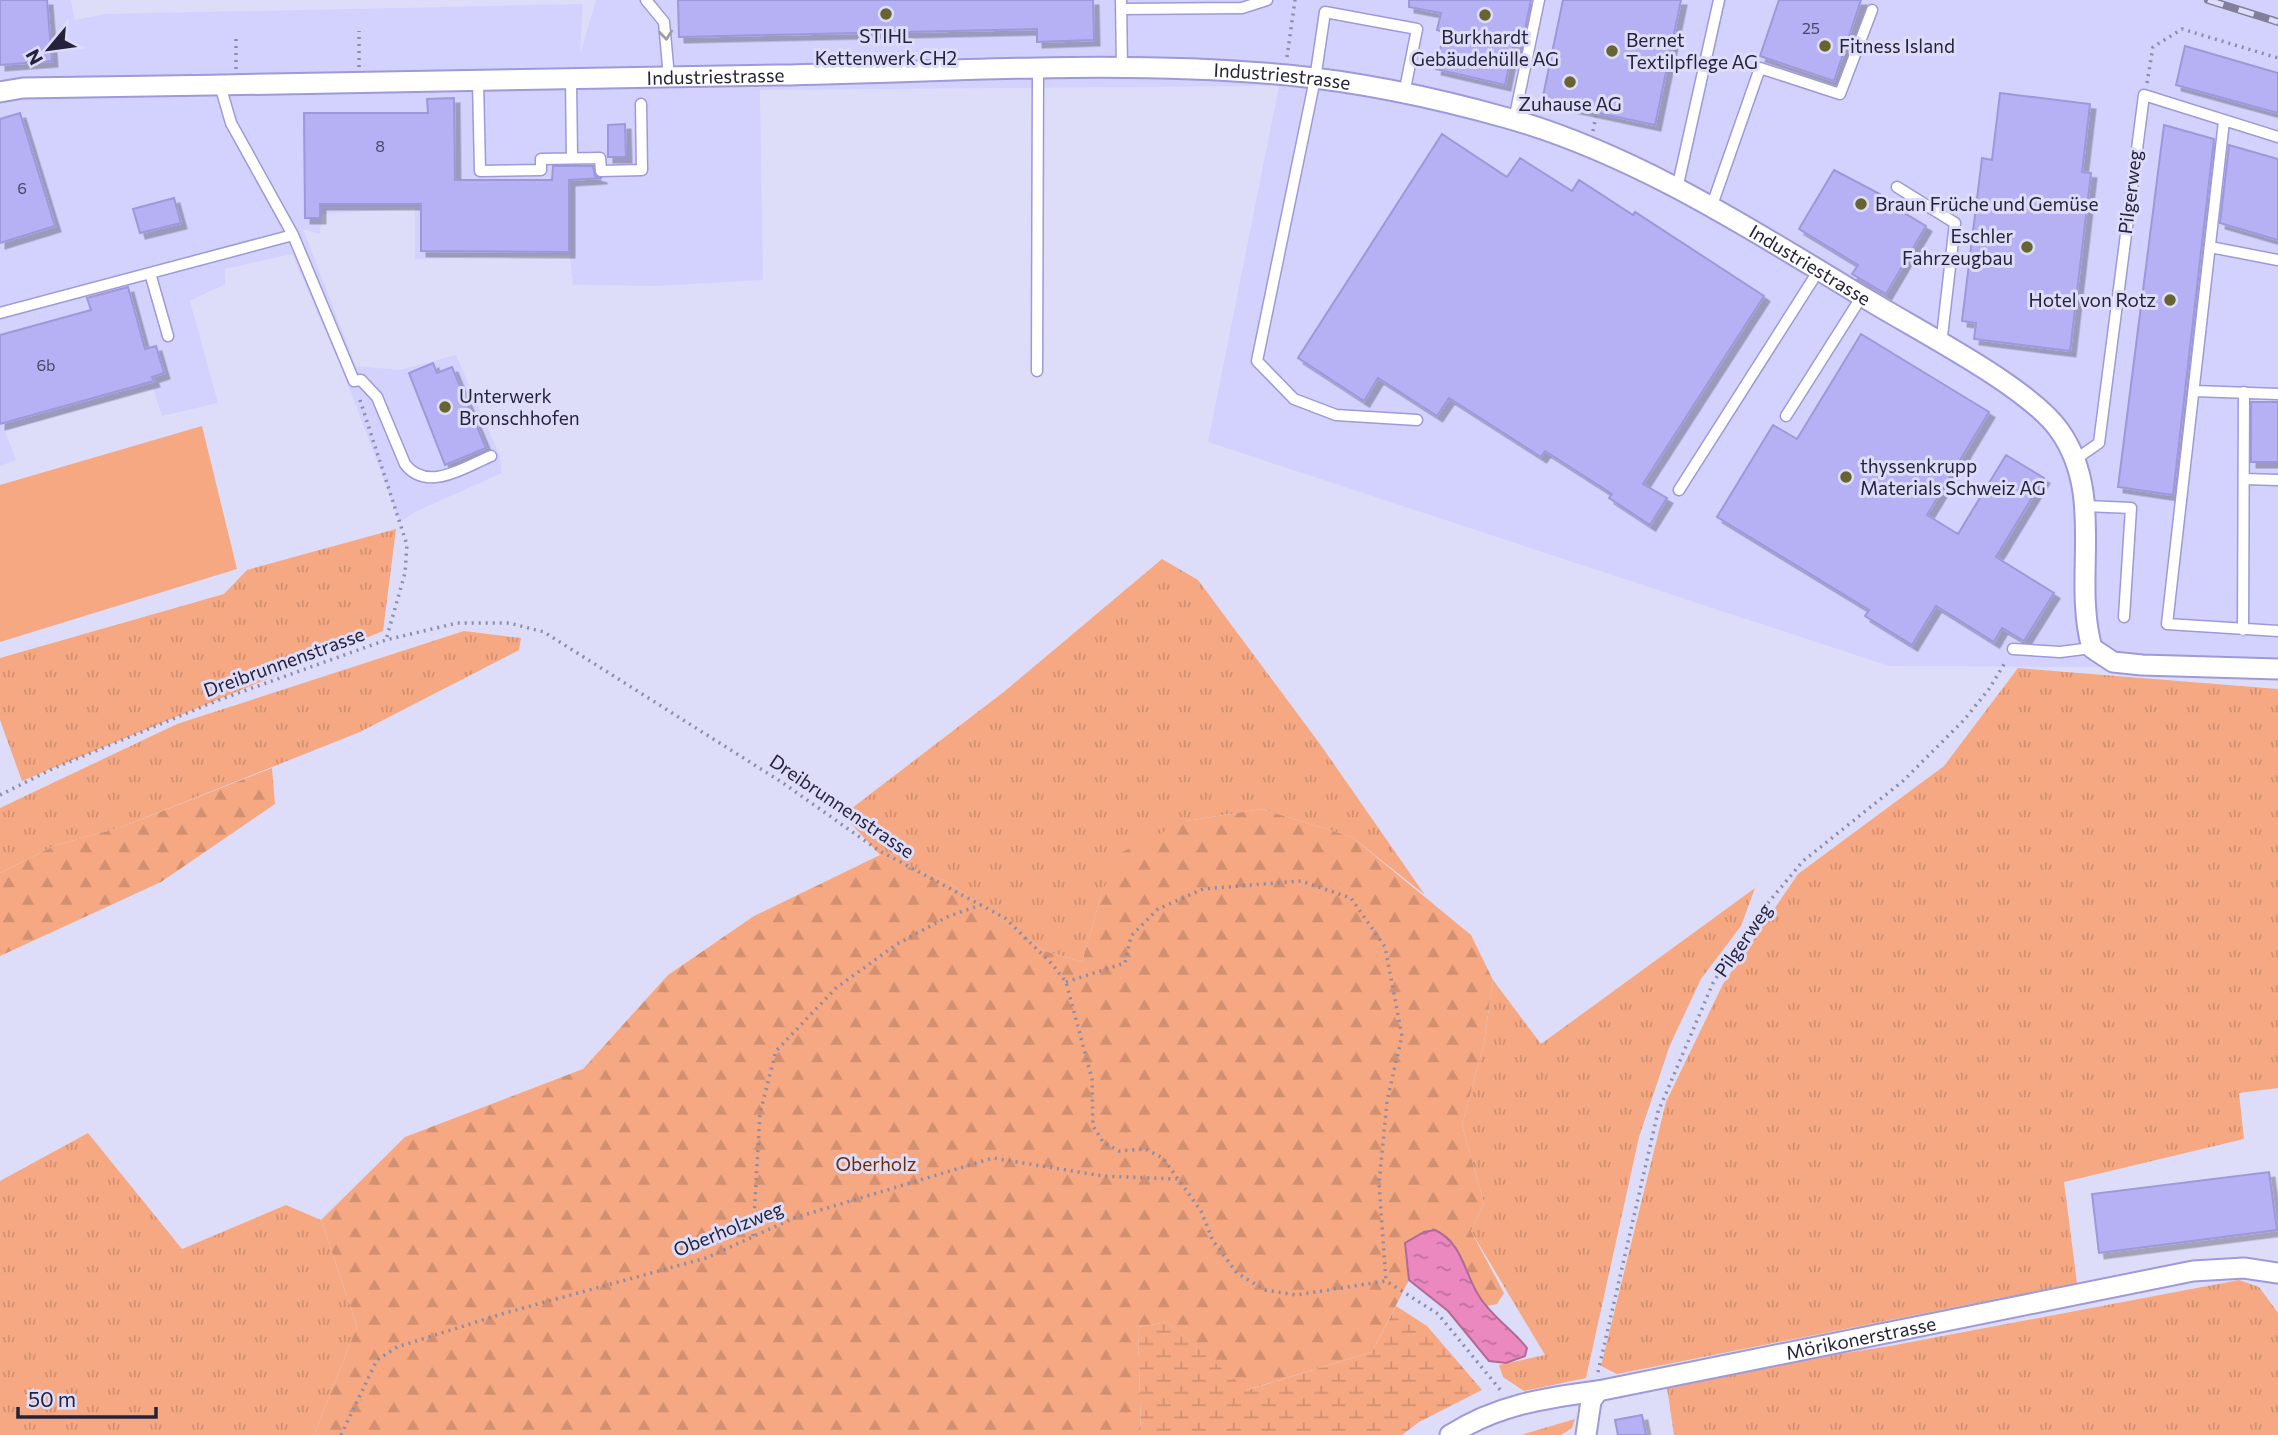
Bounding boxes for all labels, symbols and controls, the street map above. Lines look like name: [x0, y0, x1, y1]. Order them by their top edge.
marker: STIHL Kettenwerk CH2: [878, 6, 894, 22]
marker: Burkhardt Gebäudehülle AG: [1477, 7, 1493, 23]
north arrow: [14, 14, 84, 84]
house number: 25: [1802, 18, 1820, 37]
place label: STIHL Kettenwerk CH2: [815, 24, 957, 69]
place label: Burkhardt Gebäudehülle AG: [1411, 25, 1559, 70]
place label: Bernet Textilpflege AG: [1626, 28, 1758, 73]
one-way arrow: [658, 30, 673, 41]
place label: Fitness Island: [1839, 34, 1955, 57]
marker: Fitness Island: [1817, 38, 1833, 54]
marker: Bernet Textilpflege AG: [1604, 43, 1620, 59]
text: N: [20, 46, 47, 69]
street label: Industriestrasse: [1213, 58, 1352, 94]
street label: Industriestrasse: [646, 63, 785, 89]
marker: Zuhause AG: [1562, 74, 1578, 90]
place label: Zuhause AG: [1518, 92, 1622, 115]
house number: 8: [375, 136, 385, 155]
street label: Pilgerweg: [2113, 149, 2146, 235]
house number: 6: [17, 178, 27, 197]
place label: Braun Früche und Gemüse: [1875, 192, 2098, 215]
marker: Braun Früche und Gemüse: [1853, 196, 1869, 212]
street label: Industriestrasse: [1745, 219, 1875, 310]
place label: Eschler Fahrzeugbau: [1902, 224, 2013, 269]
marker: Eschler Fahrzeugbau: [2019, 239, 2035, 255]
place label: Hotel von Rotz: [2029, 288, 2156, 311]
marker: Hotel von Rotz: [2162, 292, 2178, 308]
house number: 6b: [36, 355, 56, 374]
place label: Unterwerk Bronschhofen: [459, 384, 580, 429]
marker: Unterwerk Bronschhofen: [437, 399, 453, 415]
place label: thyssenkrupp Materials Schweiz AG: [1860, 454, 2046, 499]
marker: thyssenkrupp Materials Schweiz AG: [1838, 469, 1854, 485]
street label: Dreibrunnenstrasse: [200, 622, 367, 701]
street label: Dreibrunnenstrasse: [766, 749, 919, 862]
street label: Pilgerweg: [1709, 898, 1776, 981]
park label: Oberholz: [836, 1152, 916, 1175]
street label: Oberholzweg: [670, 1196, 786, 1261]
street label: Mörikonerstrasse: [1784, 1311, 1938, 1364]
scale bar: [18, 1376, 156, 1420]
text: 50 m: [28, 1386, 76, 1411]

